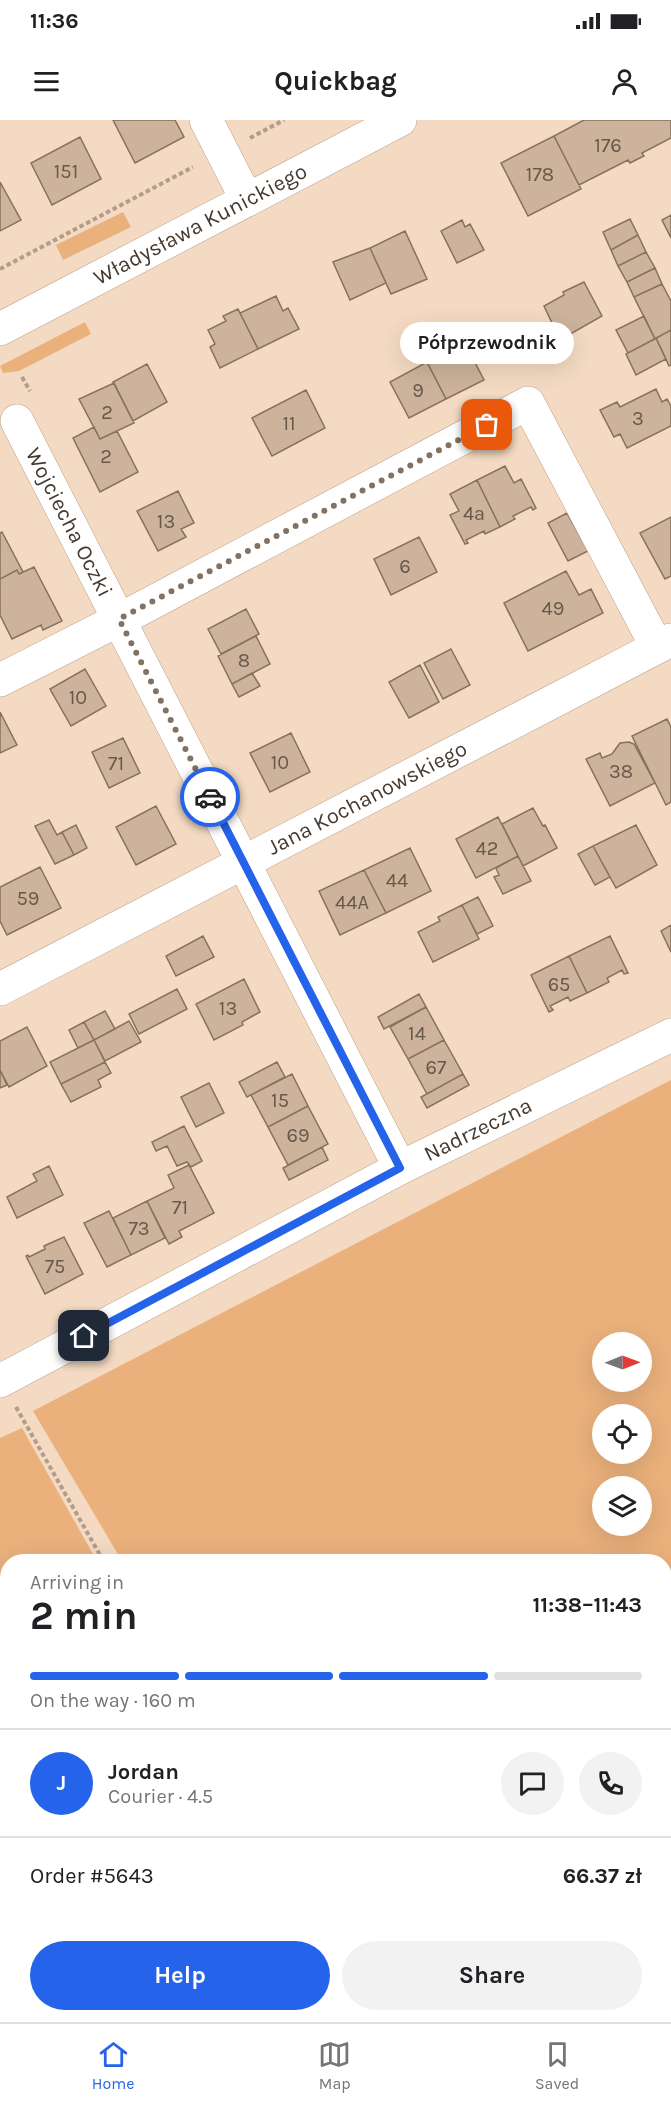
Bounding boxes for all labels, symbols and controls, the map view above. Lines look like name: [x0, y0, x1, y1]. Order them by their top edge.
text: 11:36: [30, 8, 79, 34]
icon: menu: [30, 65, 63, 98]
text: Quickbag: [274, 65, 397, 97]
icon: person: [608, 65, 641, 98]
house number: 176: [594, 134, 622, 157]
street label: Władysława Kunickiego: [89, 158, 311, 291]
house number: 151: [54, 160, 78, 183]
house number: 178: [526, 163, 554, 186]
callout: Półprzewodnik: [400, 323, 574, 365]
text: Półprzewodnik: [417, 331, 557, 354]
house number: 9: [412, 379, 424, 402]
pin: [461, 399, 512, 450]
house number: 2: [101, 401, 113, 424]
house number: 3: [632, 407, 644, 430]
icon: bag: [470, 408, 503, 441]
house number: 11: [282, 412, 296, 435]
street label: Wojciecha Oczki: [20, 443, 118, 601]
house number: 2: [100, 445, 112, 468]
house number: 4a: [463, 502, 485, 525]
house number: 13: [157, 510, 175, 533]
house number: 6: [399, 555, 411, 578]
house number: 49: [542, 597, 564, 620]
house number: 8: [238, 649, 250, 672]
house number: 10: [69, 686, 87, 709]
street label: Jana Kochanowskiego: [263, 735, 471, 861]
house number: 10: [271, 751, 289, 774]
house number: 71: [108, 752, 124, 775]
house number: 38: [609, 760, 633, 783]
courier: [180, 767, 240, 827]
icon: car: [194, 781, 227, 814]
house number: 42: [476, 837, 498, 860]
house number: 44: [386, 869, 408, 892]
house number: 59: [17, 887, 39, 910]
house number: 44A: [335, 891, 369, 914]
house number: 65: [548, 973, 570, 996]
house number: 13: [219, 997, 237, 1020]
house number: 14: [408, 1022, 426, 1045]
house number: 67: [426, 1056, 447, 1079]
house number: 15: [271, 1089, 289, 1112]
street label: Nadrzeczna: [420, 1092, 536, 1167]
house number: 69: [286, 1124, 310, 1147]
house number: 71: [172, 1196, 188, 1219]
house number: 73: [128, 1217, 150, 1240]
house number: 75: [45, 1255, 65, 1278]
pin: [58, 1310, 109, 1361]
icon: home: [67, 1319, 100, 1352]
north arrow: [592, 1332, 652, 1392]
map controls: [592, 1332, 652, 1536]
button: locate: [592, 1404, 652, 1464]
button: layers: [592, 1476, 652, 1536]
text: Arriving in: [30, 1571, 124, 1594]
text: 11:38–11:43: [533, 1592, 642, 1618]
text: 2 min: [30, 1593, 138, 1639]
text: On the way · 160 m: [30, 1689, 196, 1712]
button: chat: [501, 1752, 564, 1815]
button: phone: [579, 1752, 642, 1815]
text: Jordan: [108, 1759, 179, 1785]
text: J: [57, 1770, 66, 1796]
text: Courier · 4.5: [108, 1785, 213, 1808]
text: Order #5643: [30, 1863, 154, 1889]
text: 66.37 zł: [563, 1863, 642, 1889]
button: Help: [30, 1941, 330, 2010]
button: Share: [342, 1941, 642, 2010]
tab: Home: [92, 2038, 134, 2093]
tab: Map: [318, 2038, 351, 2093]
tab: Saved: [535, 2038, 579, 2093]

